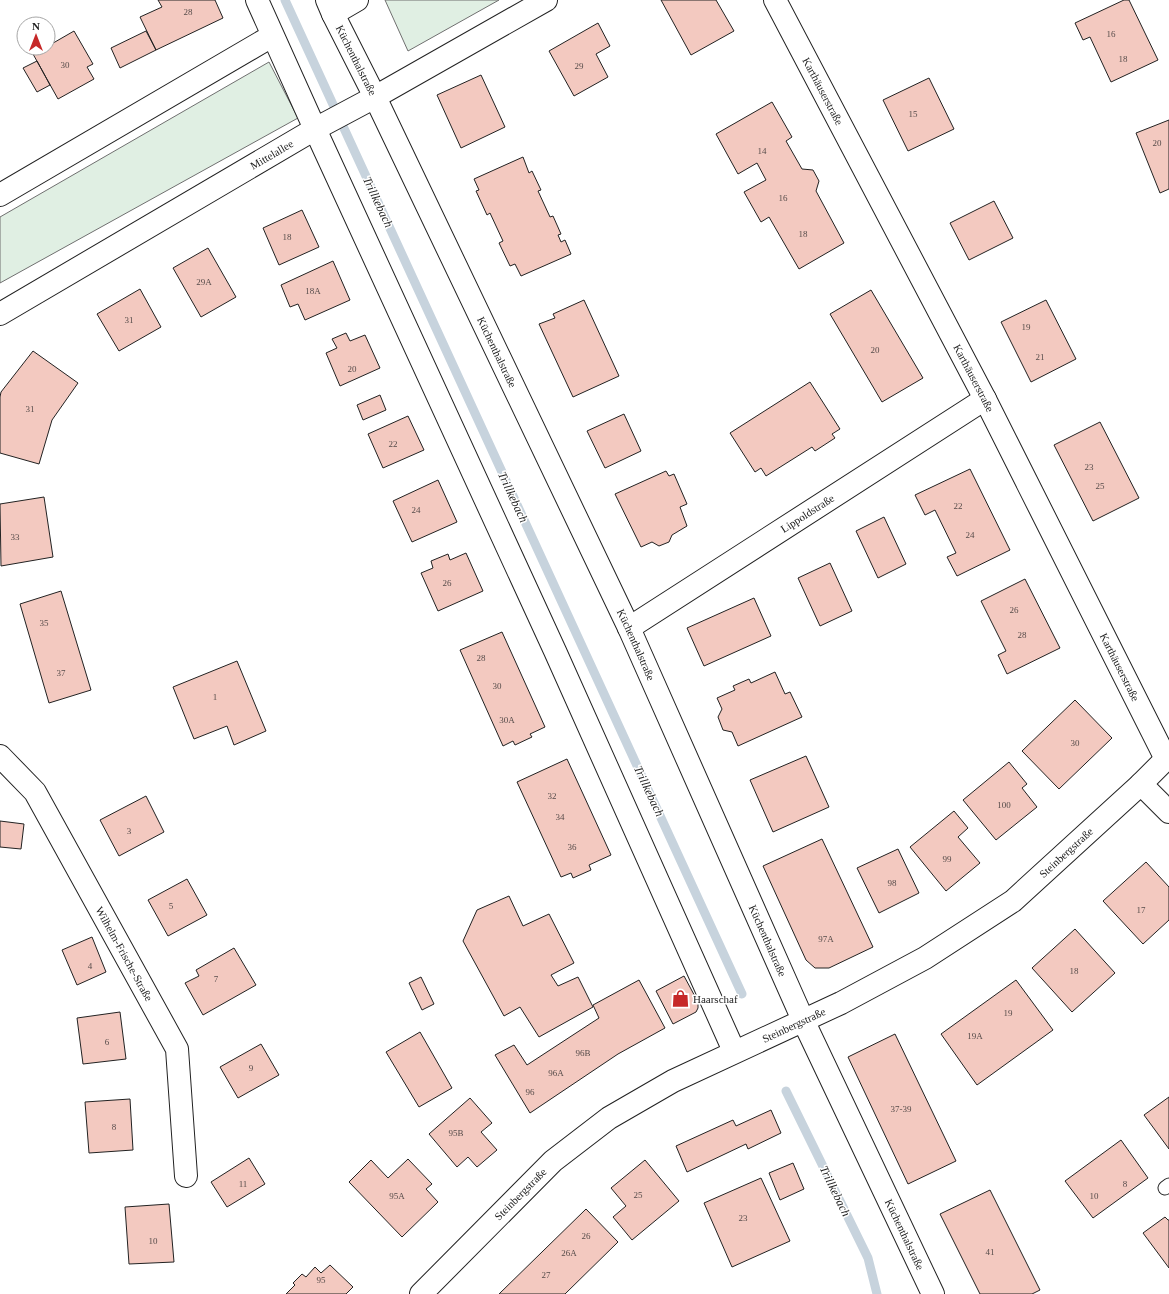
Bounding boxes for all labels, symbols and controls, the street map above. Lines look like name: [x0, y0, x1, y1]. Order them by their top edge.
house number: 28: [184, 7, 193, 17]
north arrow: [16, 16, 56, 56]
text: N: [32, 20, 40, 32]
street label: Küchenthalstraße: [334, 23, 379, 97]
house number: 16: [1107, 29, 1116, 39]
house number: 18: [1119, 54, 1128, 64]
street label: Karthäuserstraße: [800, 55, 846, 127]
house number: 30: [61, 60, 70, 70]
house number: 29: [575, 61, 584, 71]
house number: 15: [909, 109, 918, 119]
street label: Mittelallee: [248, 137, 295, 172]
house number: 20: [1153, 138, 1162, 148]
house number: 14: [758, 146, 767, 156]
water label: Trillkebach: [360, 174, 396, 230]
house number: 16: [779, 193, 788, 203]
house number: 18: [799, 229, 808, 239]
house number: 18: [283, 232, 292, 242]
house number: 29A: [196, 277, 212, 287]
house number: 18A: [305, 286, 321, 296]
house number: 31: [125, 315, 134, 325]
street label: Küchenthalstraße: [475, 315, 519, 390]
house number: 19: [1022, 322, 1031, 332]
street label: Karthäuserstraße: [951, 342, 996, 414]
house number: 20: [871, 345, 880, 355]
house number: 21: [1036, 352, 1045, 362]
house number: 20: [348, 364, 357, 374]
house number: 31: [26, 404, 35, 414]
house number: 22: [389, 439, 398, 449]
house number: 23: [1085, 462, 1094, 472]
water label: Trillkebach: [495, 469, 531, 525]
house number: 25: [1096, 481, 1105, 491]
street label: Lippoldstraße: [778, 492, 836, 535]
house number: 22: [954, 501, 963, 511]
house number: 24: [412, 505, 421, 515]
house number: 24: [966, 530, 975, 540]
house number: 33: [11, 532, 20, 542]
house number: 26: [443, 578, 452, 588]
house number: 26: [1010, 605, 1019, 615]
street label: Küchenthalstraße: [615, 607, 658, 682]
house number: 35: [40, 618, 49, 628]
house number: 28: [1018, 630, 1027, 640]
street label: Karthäuserstraße: [1098, 631, 1142, 703]
house number: 28: [477, 653, 486, 663]
house number: 37: [57, 668, 66, 678]
house number: 30: [493, 681, 502, 691]
house number: 1: [213, 692, 217, 702]
house number: 30A: [499, 715, 515, 725]
house number: 30: [1071, 738, 1080, 748]
water label: Trillkebach: [631, 763, 667, 819]
house number: 32: [548, 791, 557, 801]
house number: 100: [997, 800, 1011, 810]
house number: 34: [556, 812, 565, 822]
street label: Steinbergstraße: [1037, 825, 1095, 880]
house number: 3: [127, 826, 132, 836]
house number: 36: [568, 842, 577, 852]
house number: 99: [943, 854, 952, 864]
house number: 98: [888, 878, 897, 888]
house number: 5: [169, 901, 174, 911]
street label: Küchenthalstraße: [747, 903, 789, 978]
street label: Wilhelm-Frische-Straße: [93, 904, 155, 1003]
house number: 17: [1137, 905, 1146, 915]
house number: 97A: [818, 934, 834, 944]
house number: 4: [88, 961, 93, 971]
house number: 18: [1070, 966, 1079, 976]
house number: 7: [214, 974, 219, 984]
shop icon: Haarschaf: [670, 989, 690, 1009]
place label: Haarschaf: [693, 993, 738, 1005]
street label: Steinbergstraße: [760, 1005, 827, 1045]
house number: 19: [1004, 1008, 1013, 1018]
house number: 19A: [967, 1031, 983, 1041]
house number: 6: [105, 1037, 110, 1047]
house number: 96B: [575, 1048, 591, 1058]
house number: 9: [249, 1063, 254, 1073]
house number: 96A: [548, 1068, 564, 1078]
house number: 96: [526, 1087, 535, 1097]
house number: 37-39: [891, 1104, 912, 1114]
house number: 8: [112, 1122, 117, 1132]
house number: 95B: [448, 1128, 464, 1138]
water label: Trillkebach: [817, 1163, 853, 1219]
street label: Steinbergstraße: [492, 1165, 549, 1222]
house number: 11: [239, 1179, 247, 1189]
house number: 8: [1123, 1179, 1128, 1189]
house number: 25: [634, 1190, 643, 1200]
house number: 95A: [389, 1191, 405, 1201]
house number: 10: [1090, 1191, 1099, 1201]
street label: Küchenthalstraße: [883, 1197, 927, 1272]
house number: 23: [739, 1213, 748, 1223]
house number: 26: [582, 1231, 591, 1241]
house number: 10: [149, 1236, 158, 1246]
house number: 41: [986, 1247, 995, 1257]
house number: 26A: [561, 1248, 577, 1258]
house number: 27: [542, 1270, 551, 1280]
house number: 95: [317, 1275, 326, 1285]

